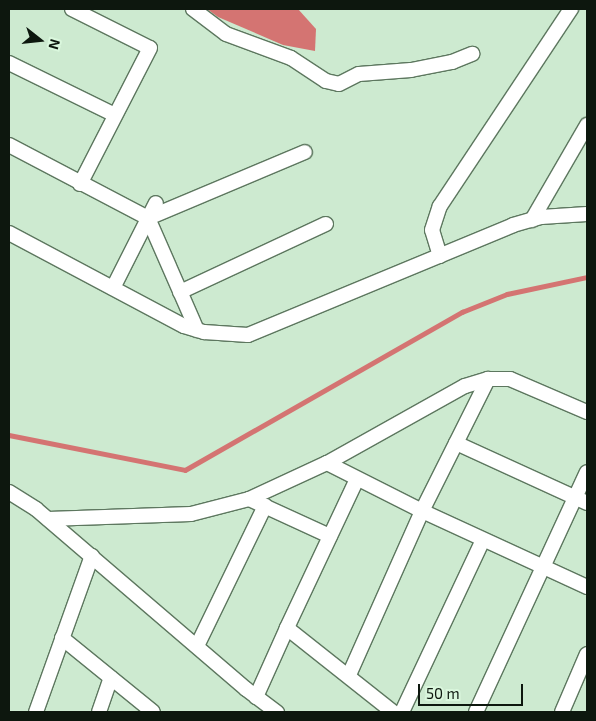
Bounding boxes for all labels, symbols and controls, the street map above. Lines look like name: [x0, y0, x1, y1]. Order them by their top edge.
north arrow: [15, 15, 65, 65]
text: N: [45, 37, 64, 51]
scale bar: [421, 674, 526, 706]
text: 50 m: [426, 684, 460, 702]

